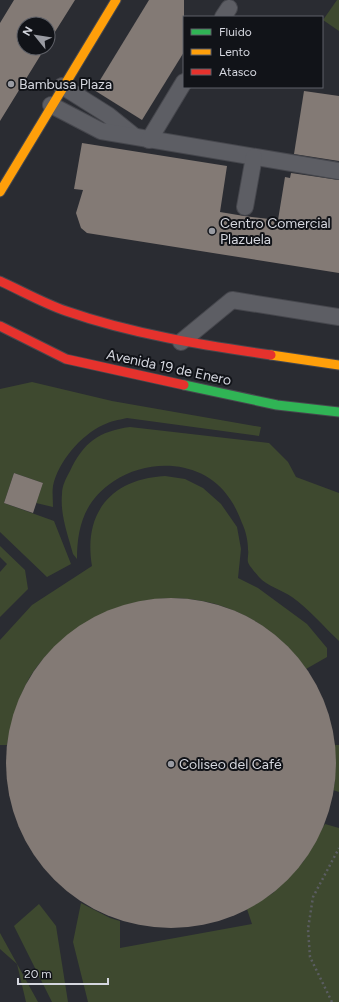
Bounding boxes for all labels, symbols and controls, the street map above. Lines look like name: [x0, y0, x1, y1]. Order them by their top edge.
north arrow: [16, 16, 56, 56]
legend: [183, 16, 323, 88]
text: N: [20, 24, 36, 38]
text: Fluido: [219, 25, 252, 39]
text: Lento: [219, 45, 250, 59]
text: Atasco: [219, 65, 257, 79]
place label: Bambusa Plaza: [19, 76, 112, 93]
marker: Bambusa Plaza: [6, 79, 16, 89]
place label: Centro Comercial Plazuela: [220, 215, 331, 248]
marker: Centro Comercial Plazuela: [207, 226, 217, 236]
street label: Avenida 19 de Enero: [105, 346, 233, 389]
place label: Coliseo del Café: [179, 756, 282, 773]
marker: Coliseo del Café: [166, 759, 176, 769]
scale bar: [18, 960, 108, 986]
text: 20 m: [24, 967, 52, 981]

